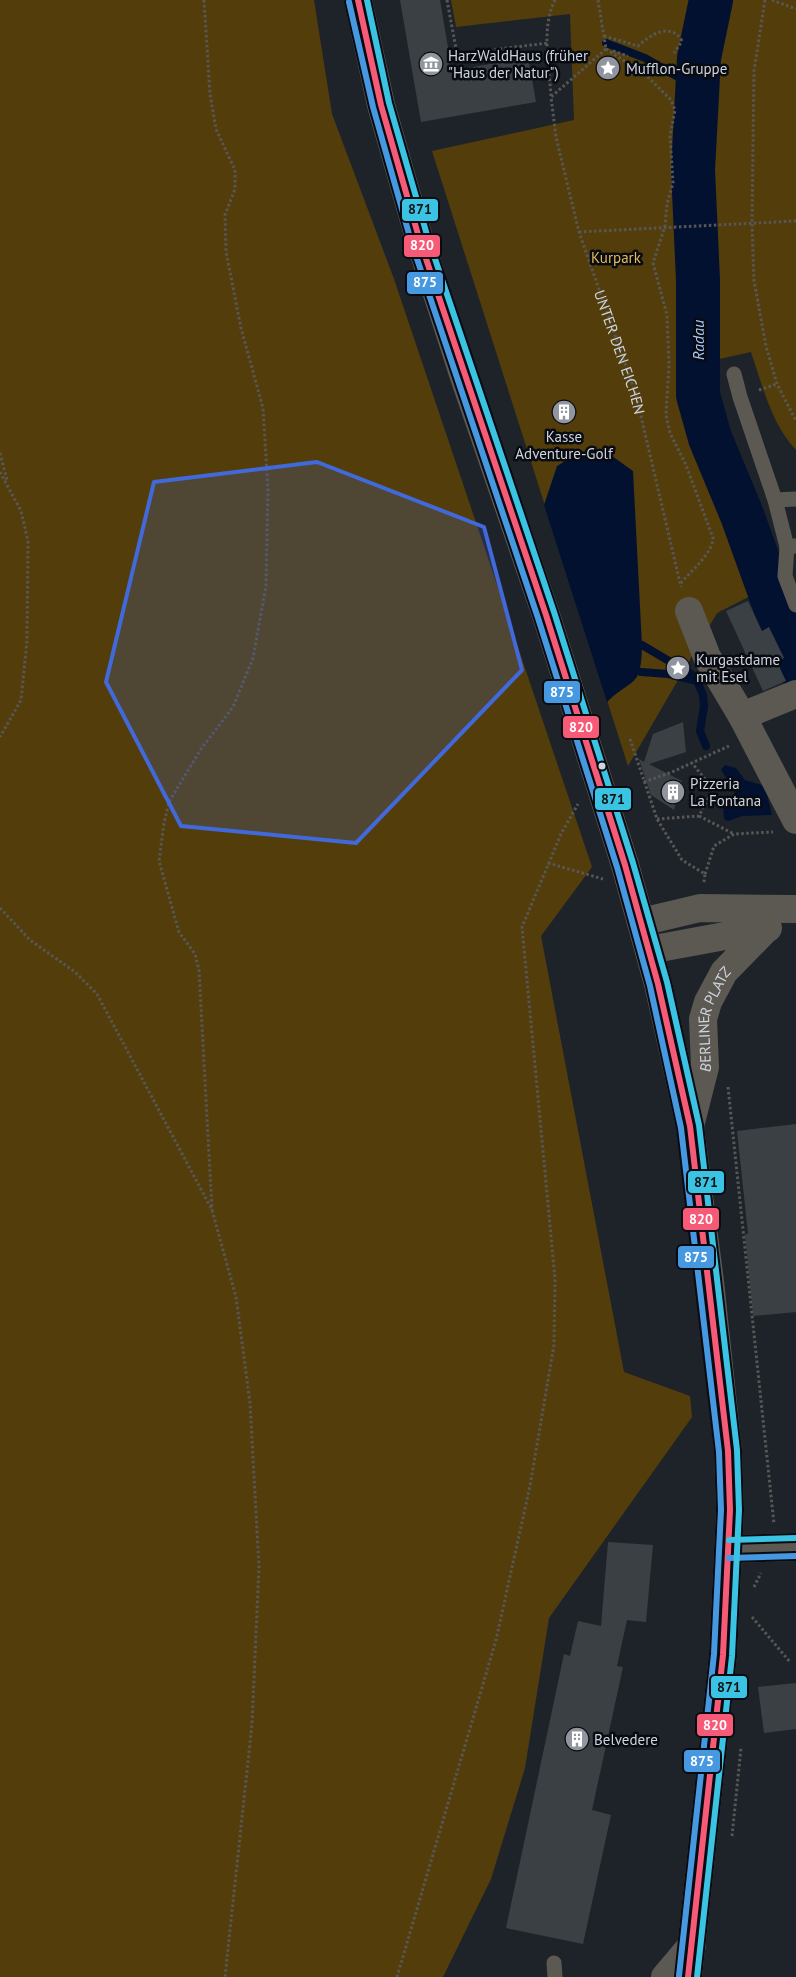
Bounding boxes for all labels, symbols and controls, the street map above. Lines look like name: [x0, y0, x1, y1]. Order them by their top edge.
place label: HarzWaldHaus (früher "Haus der Natur"): [448, 46, 588, 82]
museum icon: HarzWaldHaus (früher "Haus der Natur"): [418, 51, 444, 77]
place icon: Mufflon-Gruppe: [595, 55, 621, 81]
place label: Mufflon-Gruppe: [626, 59, 727, 78]
line badge: 871: [401, 198, 439, 222]
text: 871: [408, 200, 432, 218]
line badge: 820: [403, 234, 441, 258]
text: 820: [410, 236, 434, 254]
park label: Kurpark: [591, 248, 642, 267]
line badge: 875: [406, 271, 444, 295]
text: 875: [413, 273, 437, 291]
street label: UNTER DEN EICHEN: [590, 287, 650, 416]
water label: Radau: [688, 320, 708, 360]
building icon: Kasse Adventure-Golf: [551, 399, 577, 425]
place label: Kasse Adventure-Golf: [515, 427, 614, 463]
place label: Kurgastdame mit Esel: [696, 650, 780, 686]
place icon: Kurgastdame mit Esel: [665, 655, 691, 681]
line badge: 875: [543, 680, 581, 704]
text: 875: [550, 683, 574, 701]
line badge: 820: [562, 715, 600, 739]
text: 820: [569, 718, 593, 736]
unlabelled marker: [597, 761, 607, 771]
place label: Pizzeria La Fontana: [690, 774, 761, 810]
building icon: Pizzeria La Fontana: [660, 779, 686, 805]
line badge: 871: [594, 787, 632, 811]
text: 871: [601, 790, 625, 808]
street label: BERLINER PLATZ: [693, 962, 734, 1074]
line badge: 871: [687, 1170, 725, 1194]
text: 871: [694, 1173, 718, 1191]
line badge: 820: [682, 1207, 720, 1231]
text: 820: [689, 1210, 713, 1228]
line badge: 875: [677, 1245, 715, 1269]
text: 875: [684, 1248, 708, 1266]
line badge: 871: [710, 1675, 748, 1699]
text: 871: [717, 1678, 741, 1696]
line badge: 820: [696, 1713, 734, 1737]
text: 820: [703, 1716, 727, 1734]
building icon: Belvedere: [564, 1726, 590, 1752]
place label: Belvedere: [594, 1730, 658, 1749]
line badge: 875: [683, 1749, 721, 1773]
text: 875: [690, 1752, 714, 1770]

